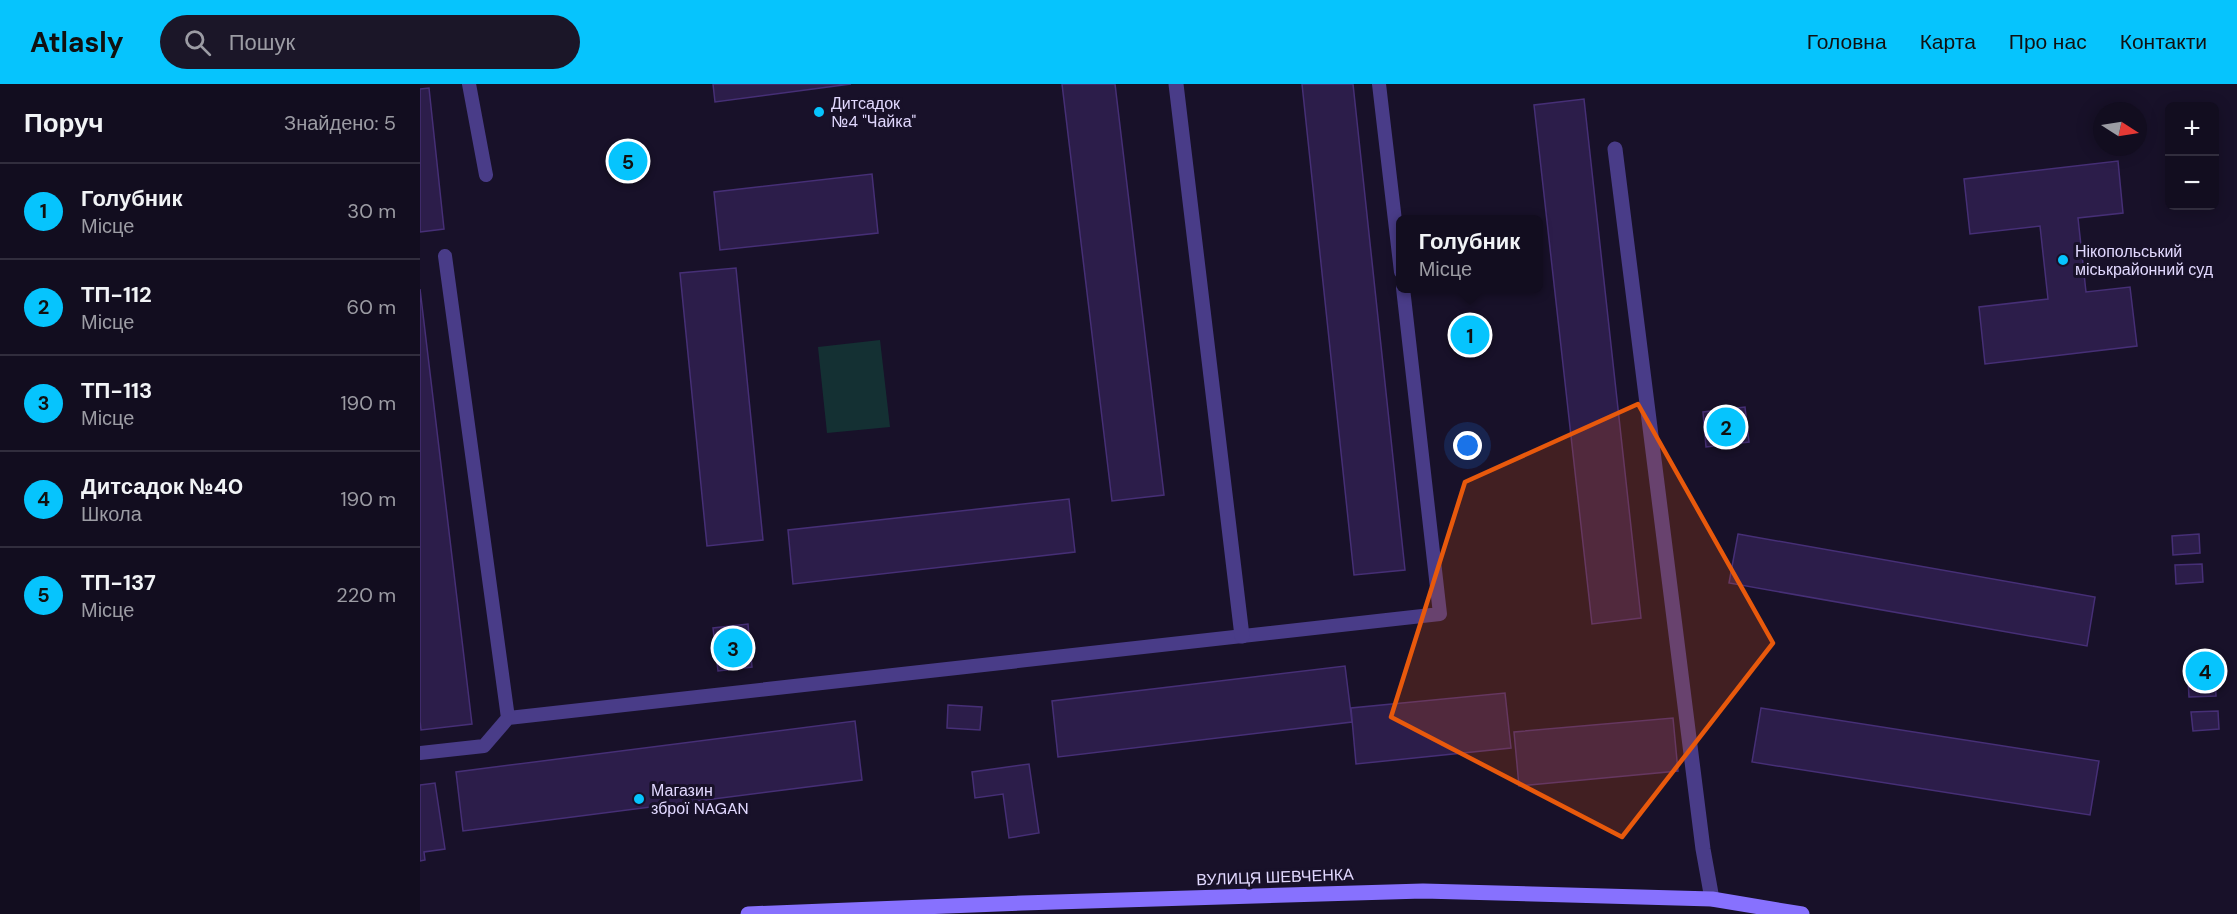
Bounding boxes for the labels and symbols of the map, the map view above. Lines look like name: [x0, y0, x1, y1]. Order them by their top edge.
place label: Дитсадок №4 "Чайка": [831, 93, 917, 132]
north arrow: [2093, 102, 2147, 156]
marker: Дитсадок №4 "Чайка": [812, 105, 826, 119]
pin: 5: [608, 138, 648, 184]
place label: Нікопольський міськрайонний суд: [2075, 241, 2214, 280]
marker: Нікопольський міськрайонний суд: [2056, 253, 2070, 267]
pin: 1: [1450, 312, 1490, 358]
pin: 2: [1706, 404, 1746, 450]
your location: [1453, 431, 1482, 460]
pin: 3: [714, 626, 752, 670]
pin: 4: [2186, 648, 2224, 694]
place label: Магазин зброї NAGAN: [651, 780, 749, 819]
marker: Магазин зброї NAGAN: [632, 792, 646, 806]
street label: ВУЛИЦЯ ШЕВЧЕНКА: [1196, 864, 1354, 890]

